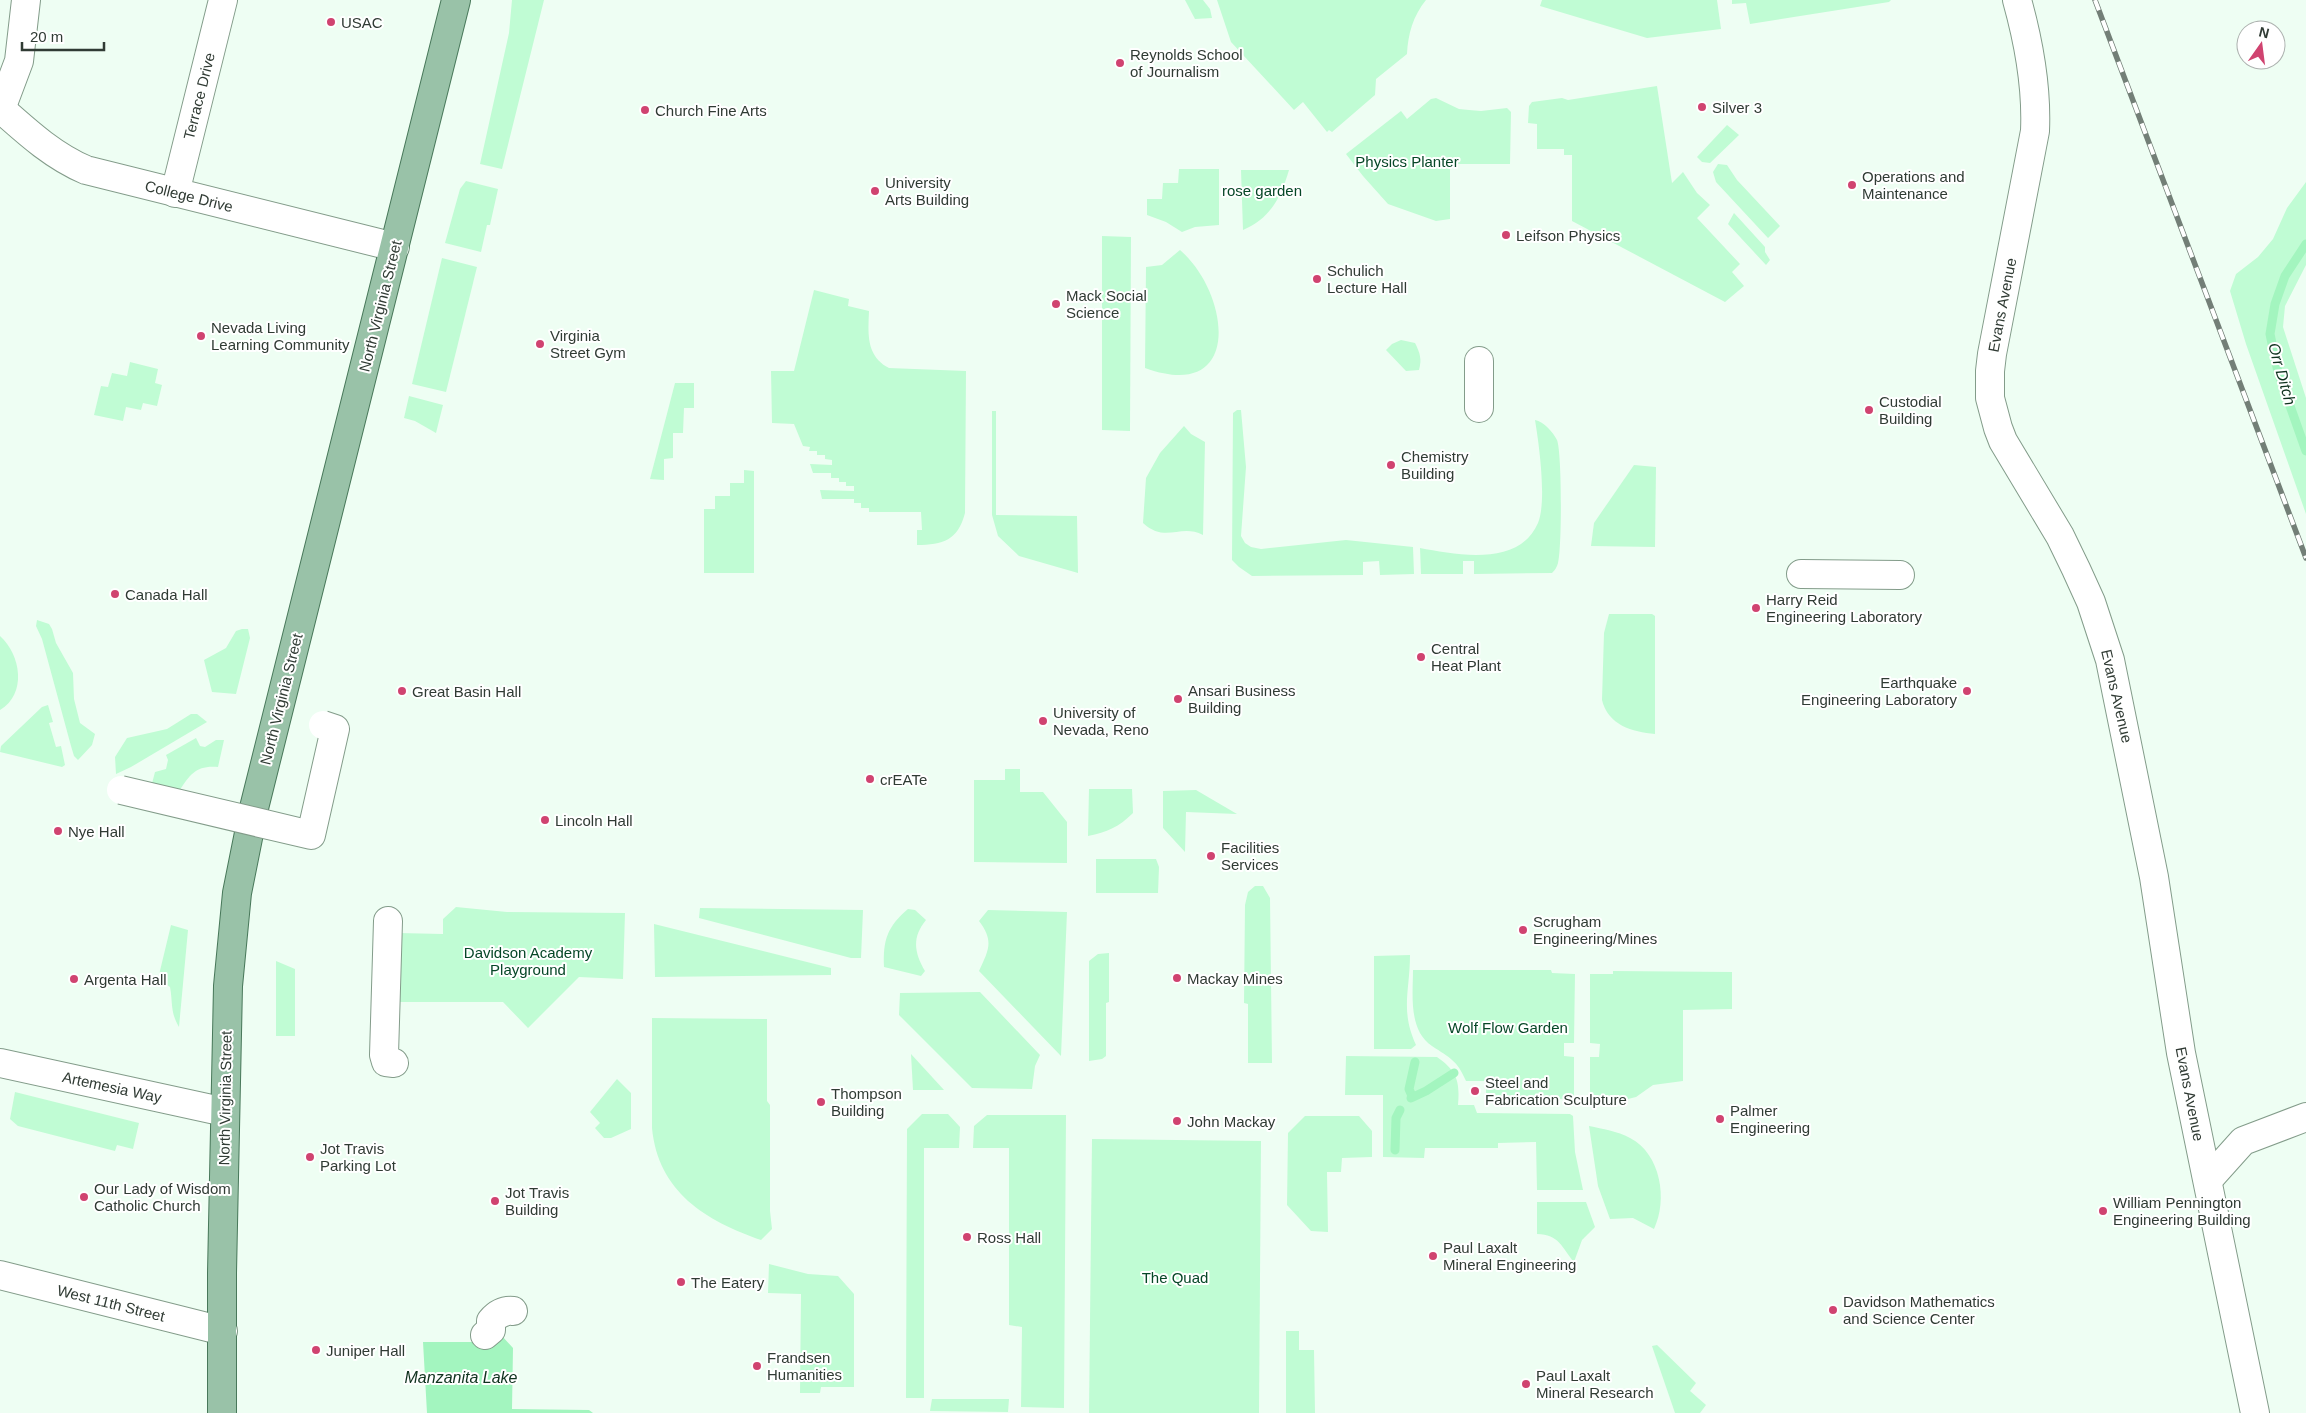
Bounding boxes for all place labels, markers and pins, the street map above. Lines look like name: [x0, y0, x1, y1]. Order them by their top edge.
place label: USAC: [341, 14, 383, 31]
marker: USAC: [325, 16, 337, 28]
place label: Reynolds School of Journalism: [1130, 46, 1243, 80]
marker: Reynolds School of Journalism: [1114, 57, 1126, 69]
place label: Silver 3: [1712, 99, 1762, 116]
marker: Silver 3: [1696, 101, 1708, 113]
place label: Church Fine Arts: [655, 102, 767, 119]
marker: Church Fine Arts: [639, 104, 651, 116]
place label: Operations and Maintenance: [1862, 168, 1965, 202]
place label: University Arts Building: [885, 174, 969, 208]
marker: Operations and Maintenance: [1846, 179, 1858, 191]
marker: University Arts Building: [869, 185, 881, 197]
place label: Leifson Physics: [1516, 227, 1620, 244]
marker: Leifson Physics: [1500, 229, 1512, 241]
place label: Schulich Lecture Hall: [1327, 262, 1407, 296]
marker: Schulich Lecture Hall: [1311, 273, 1323, 285]
place label: Mack Social Science: [1066, 287, 1147, 321]
marker: Mack Social Science: [1050, 298, 1062, 310]
place label: Nevada Living Learning Community: [211, 319, 350, 353]
place label: Virginia Street Gym: [550, 327, 626, 361]
marker: Nevada Living Learning Community: [195, 330, 207, 342]
marker: Virginia Street Gym: [534, 338, 546, 350]
place label: Custodial Building: [1879, 393, 1942, 427]
marker: Custodial Building: [1863, 404, 1875, 416]
place label: Chemistry Building: [1401, 448, 1469, 482]
marker: Chemistry Building: [1385, 459, 1397, 471]
place label: Canada Hall: [125, 586, 208, 603]
marker: Canada Hall: [109, 588, 121, 600]
place label: Harry Reid Engineering Laboratory: [1766, 591, 1922, 625]
marker: Harry Reid Engineering Laboratory: [1750, 602, 1762, 614]
place label: Central Heat Plant: [1431, 640, 1502, 674]
marker: Central Heat Plant: [1415, 651, 1427, 663]
place label: Earthquake Engineering Laboratory: [1801, 674, 1957, 708]
place label: Ansari Business Building: [1188, 682, 1296, 716]
place label: Great Basin Hall: [412, 683, 521, 700]
marker: Great Basin Hall: [396, 685, 408, 697]
marker: Earthquake Engineering Laboratory: [1961, 685, 1973, 697]
marker: Ansari Business Building: [1172, 693, 1184, 705]
place label: University of Nevada, Reno: [1053, 704, 1149, 738]
marker: University of Nevada, Reno: [1037, 715, 1049, 727]
place label: crEATe: [880, 771, 927, 788]
marker: crEATe: [864, 773, 876, 785]
place label: Lincoln Hall: [555, 812, 633, 829]
marker: Lincoln Hall: [539, 814, 551, 826]
place label: Nye Hall: [68, 823, 125, 840]
marker: Nye Hall: [52, 825, 64, 837]
place label: Facilities Services: [1221, 839, 1279, 873]
marker: Facilities Services: [1205, 850, 1217, 862]
place label: Scrugham Engineering/Mines: [1533, 913, 1657, 947]
marker: Scrugham Engineering/Mines: [1517, 924, 1529, 936]
place label: Mackay Mines: [1187, 970, 1283, 987]
place label: Argenta Hall: [84, 971, 167, 988]
marker: Mackay Mines: [1171, 972, 1183, 984]
marker: Argenta Hall: [68, 973, 80, 985]
place label: Steel and Fabrication Sculpture: [1485, 1074, 1627, 1108]
place label: Thompson Building: [831, 1085, 902, 1119]
marker: Steel and Fabrication Sculpture: [1469, 1085, 1481, 1097]
marker: Thompson Building: [815, 1096, 827, 1108]
place label: Palmer Engineering: [1730, 1102, 1810, 1136]
place label: John Mackay: [1187, 1113, 1276, 1130]
marker: Palmer Engineering: [1714, 1113, 1726, 1125]
marker: John Mackay: [1171, 1115, 1183, 1127]
place label: Jot Travis Parking Lot: [320, 1140, 397, 1174]
marker: Jot Travis Parking Lot: [304, 1151, 316, 1163]
place label: Our Lady of Wisdom Catholic Church: [94, 1180, 231, 1214]
place label: Jot Travis Building: [505, 1184, 569, 1218]
marker: Our Lady of Wisdom Catholic Church: [78, 1191, 90, 1203]
place label: William Pennington Engineering Building: [2113, 1194, 2251, 1228]
marker: Jot Travis Building: [489, 1195, 501, 1207]
marker: William Pennington Engineering Building: [2097, 1205, 2109, 1217]
place label: Ross Hall: [977, 1229, 1041, 1246]
marker: Ross Hall: [961, 1231, 973, 1243]
place label: Paul Laxalt Mineral Engineering: [1443, 1239, 1576, 1273]
marker: Paul Laxalt Mineral Engineering: [1427, 1250, 1439, 1262]
place label: The Eatery: [691, 1274, 765, 1291]
marker: The Eatery: [675, 1276, 687, 1288]
place label: Davidson Mathematics and Science Center: [1843, 1293, 1995, 1327]
marker: Davidson Mathematics and Science Center: [1827, 1304, 1839, 1316]
place label: Juniper Hall: [326, 1342, 405, 1359]
marker: Juniper Hall: [310, 1344, 322, 1356]
place label: Frandsen Humanities: [767, 1349, 842, 1383]
marker: Frandsen Humanities: [751, 1360, 763, 1372]
place label: Paul Laxalt Mineral Research: [1536, 1367, 1654, 1401]
marker: Paul Laxalt Mineral Research: [1520, 1378, 1532, 1390]

